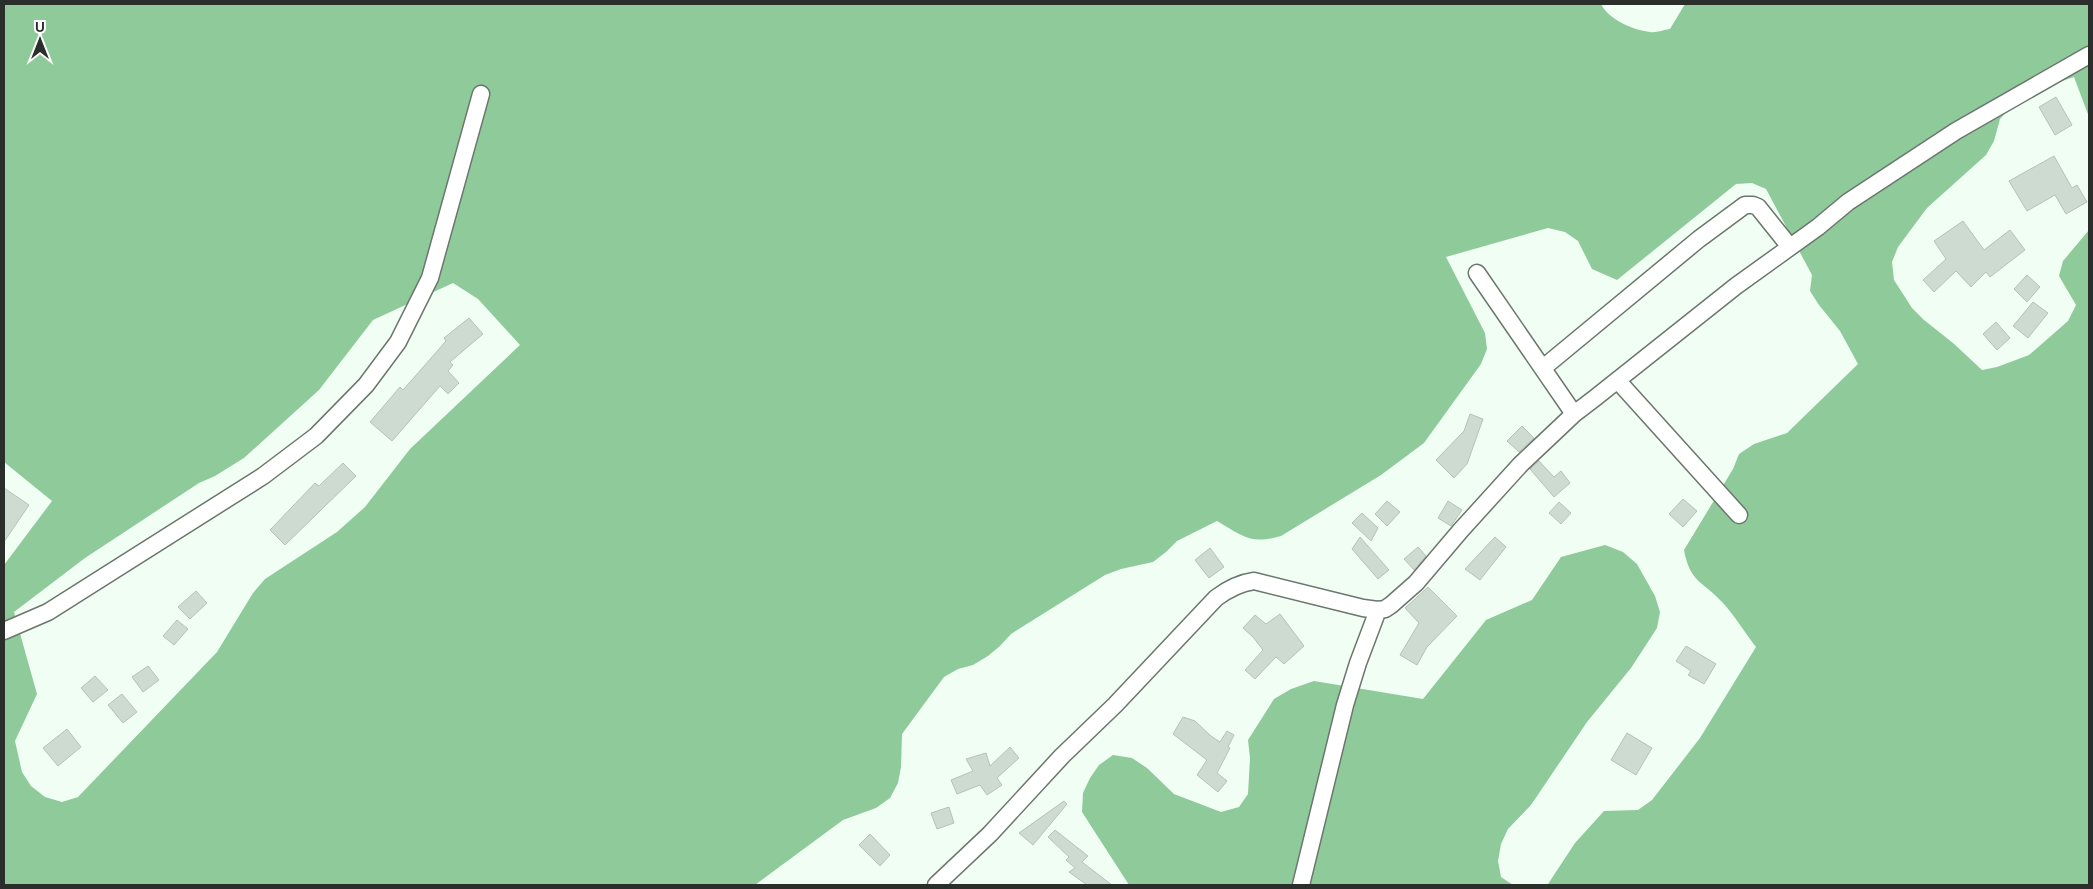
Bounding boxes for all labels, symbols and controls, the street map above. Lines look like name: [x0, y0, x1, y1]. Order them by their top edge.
north arrow: [15, 15, 65, 65]
text: U: [35, 19, 45, 36]

